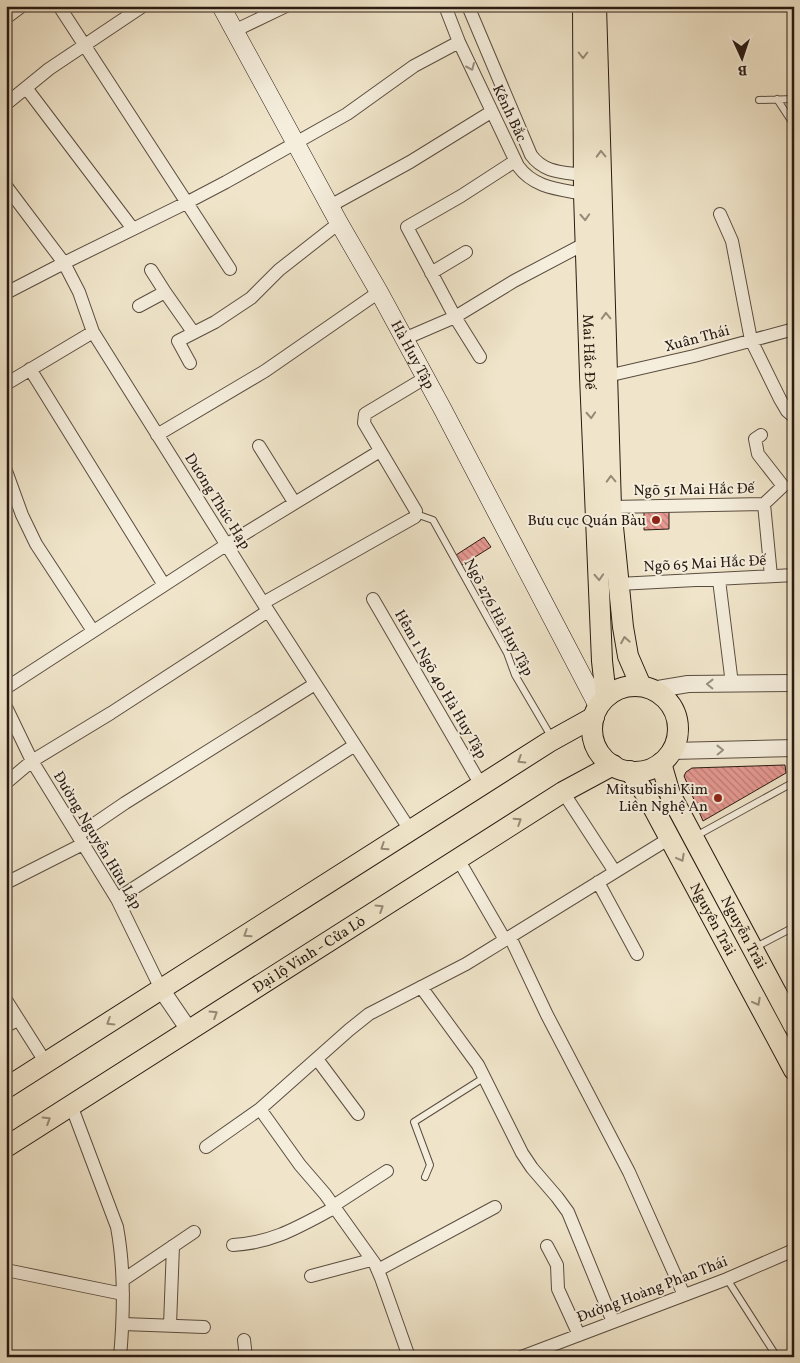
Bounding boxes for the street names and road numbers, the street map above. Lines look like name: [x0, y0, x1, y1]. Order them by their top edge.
street label: Kênh Bắc: [486, 82, 531, 146]
street label: Mai Hắc Đế: [576, 314, 600, 391]
street label: Hà Huy Tập: [384, 317, 439, 393]
street label: Xuân Thái: [663, 321, 732, 358]
street label: Dương Thúc Hạp: [179, 449, 255, 554]
street label: Ngõ 51 Mai Hắc Đế: [633, 479, 756, 502]
street label: Ngõ 65 Mai Hắc Đế: [643, 551, 768, 578]
street label: Ngõ 276 Hà Huy Tập: [458, 555, 538, 680]
street label: Hẻm 1 Ngõ 40 Hà Huy Tập: [388, 606, 491, 763]
street label: Đường Nguyễn Hữu Lập: [47, 768, 146, 914]
street label: Nguyên Trãi: [684, 880, 740, 960]
street label: Nguyễn Trãi: [714, 893, 771, 973]
street label: Đại lộ Vinh - Cửa Lò: [249, 911, 370, 999]
street label: Đường Hoàng Phan Thái: [574, 1252, 731, 1329]

